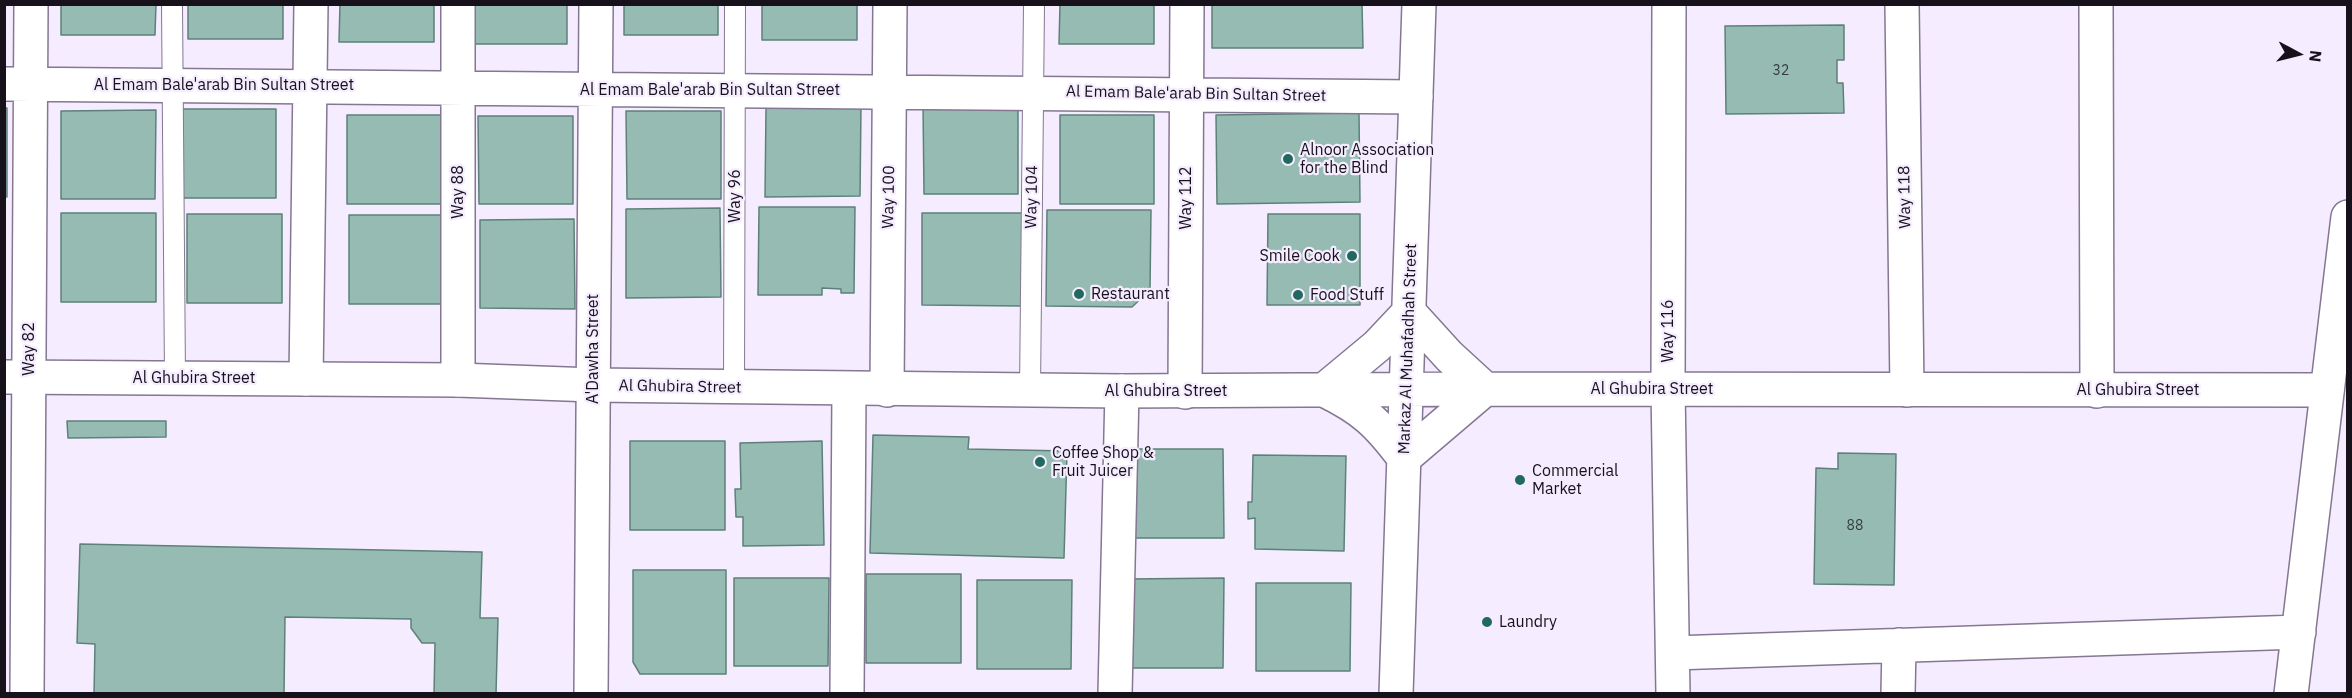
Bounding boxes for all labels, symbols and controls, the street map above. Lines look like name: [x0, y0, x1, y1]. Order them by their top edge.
north arrow: [2268, 24, 2328, 84]
text: N: [2305, 49, 2326, 63]
house number: 32: [1773, 63, 1789, 79]
street label: Al Emam Bale'arab Bin Sultan Street: [94, 75, 354, 95]
street label: Al Emam Bale'arab Bin Sultan Street: [580, 80, 840, 100]
street label: Al Emam Bale'arab Bin Sultan Street: [1066, 82, 1326, 106]
place label: Alnoor Association for the Blind: [1300, 140, 1434, 178]
marker: Alnoor Association for the Blind: [1281, 152, 1295, 166]
street label: Way 88: [448, 165, 468, 219]
street label: Way 100: [879, 165, 899, 229]
street label: Way 104: [1022, 165, 1042, 229]
street label: Way 118: [1895, 165, 1915, 229]
street label: Way 112: [1176, 166, 1196, 230]
street label: Way 96: [725, 169, 745, 223]
street label: Markaz Al Muhafadhah Street: [1395, 243, 1421, 455]
place label: Smile Cook: [1260, 246, 1340, 266]
marker: Smile Cook: [1345, 249, 1359, 263]
place label: Restaurant: [1091, 284, 1170, 304]
place label: Food Stuff: [1310, 285, 1384, 305]
marker: Restaurant: [1072, 287, 1086, 301]
marker: Food Stuff: [1291, 288, 1305, 302]
street label: A'Dawha Street: [583, 294, 603, 404]
street label: Way 116: [1658, 299, 1678, 363]
street label: Way 82: [19, 322, 39, 376]
street label: Al Ghubira Street: [133, 368, 255, 388]
street label: Al Ghubira Street: [618, 376, 742, 398]
street label: Al Ghubira Street: [1591, 379, 1713, 399]
street label: Al Ghubira Street: [2077, 380, 2199, 400]
street label: Al Ghubira Street: [1105, 381, 1227, 401]
place label: Coffee Shop & Fruit Juicer: [1052, 443, 1154, 481]
marker: Coffee Shop & Fruit Juicer: [1033, 455, 1047, 469]
place label: Commercial Market: [1532, 461, 1618, 499]
marker: Commercial Market: [1513, 473, 1527, 487]
house number: 88: [1847, 518, 1863, 534]
place label: Laundry: [1499, 612, 1557, 632]
marker: Laundry: [1480, 615, 1494, 629]

